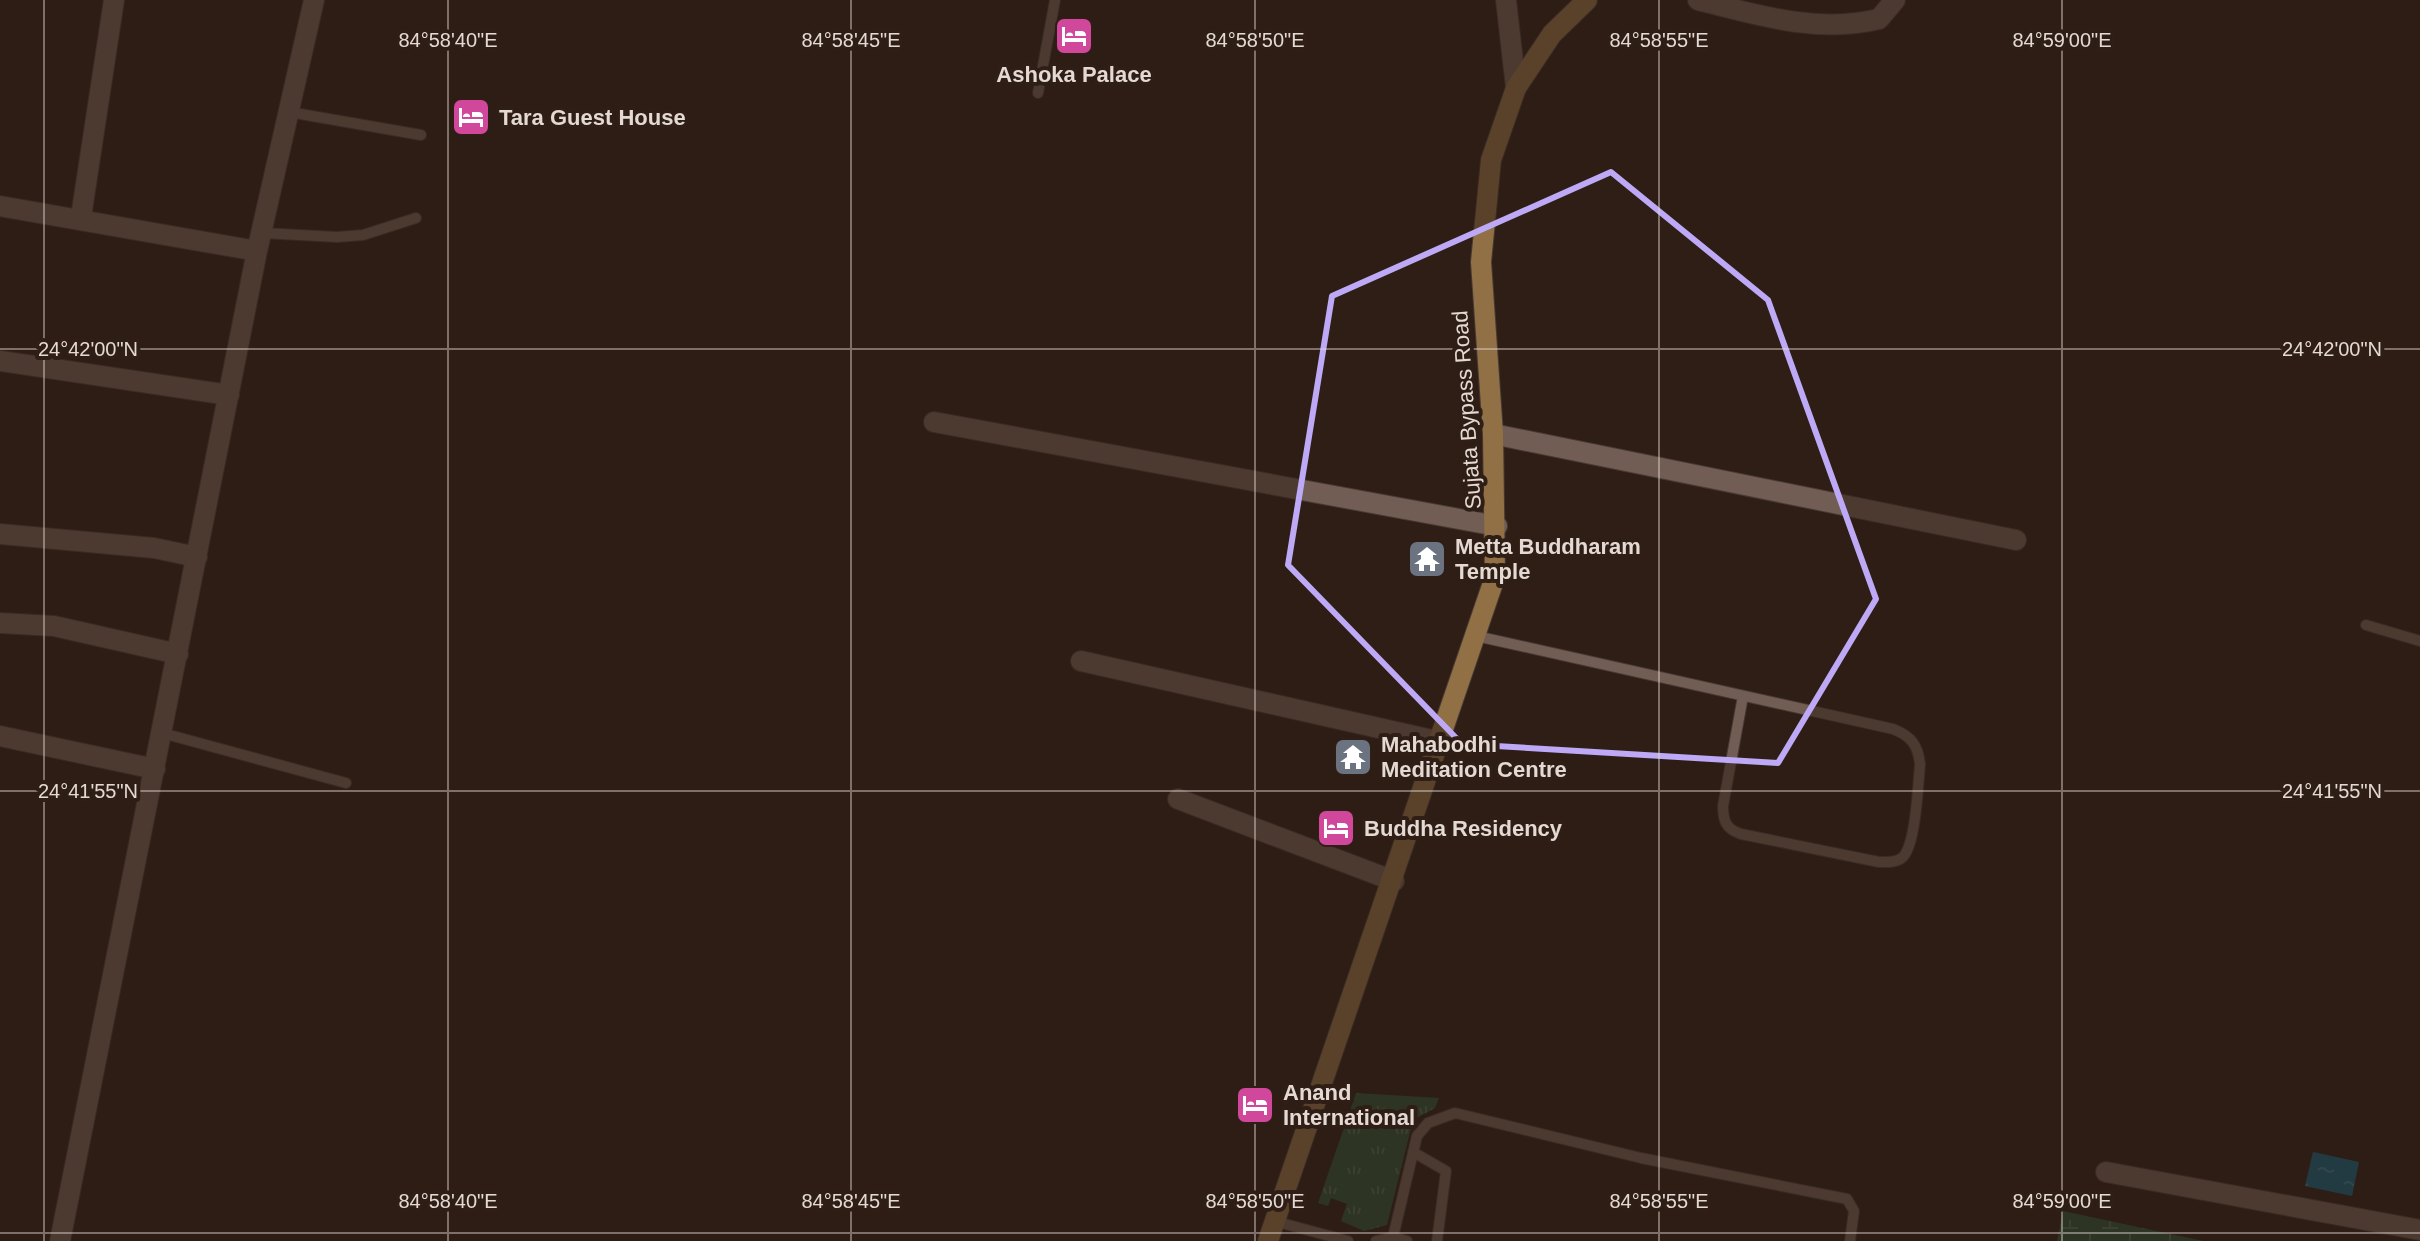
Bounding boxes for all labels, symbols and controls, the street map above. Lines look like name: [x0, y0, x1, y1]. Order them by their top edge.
hotel icon: Ashoka Palace: [1053, 15, 1095, 57]
text: 84°58'40"E: [399, 29, 498, 51]
text: 84°58'45"E: [802, 29, 901, 51]
text: 84°58'50"E: [1206, 29, 1305, 51]
text: 84°58'55"E: [1610, 29, 1709, 51]
text: 84°59'00"E: [2013, 29, 2112, 51]
place label: Ashoka Palace: [996, 62, 1152, 87]
hotel icon: Tara Guest House: [450, 96, 492, 138]
place label: Tara Guest House: [499, 105, 686, 130]
street label: Sujata Bypass Road: [1447, 310, 1486, 510]
text: 24°42'00"N: [38, 338, 138, 360]
text: 24°42'00"N: [2282, 338, 2382, 360]
place label: Metta Buddharam Temple: [1455, 534, 1641, 584]
temple icon: Metta Buddharam Temple: [1406, 538, 1448, 580]
place label: Mahabodhi Meditation Centre: [1381, 732, 1567, 782]
temple icon: Mahabodhi Meditation Centre: [1332, 736, 1374, 778]
text: 24°41'55"N: [38, 780, 138, 802]
text: 24°41'55"N: [2282, 780, 2382, 802]
hotel icon: Buddha Residency: [1315, 807, 1357, 849]
place label: Buddha Residency: [1364, 816, 1563, 841]
place label: Anand International: [1283, 1080, 1415, 1130]
hotel icon: Anand International: [1234, 1084, 1276, 1126]
text: 84°58'40"E: [399, 1190, 498, 1212]
text: 84°58'45"E: [802, 1190, 901, 1212]
text: 84°58'50"E: [1206, 1190, 1305, 1212]
text: 84°58'55"E: [1610, 1190, 1709, 1212]
text: 84°59'00"E: [2013, 1190, 2112, 1212]

